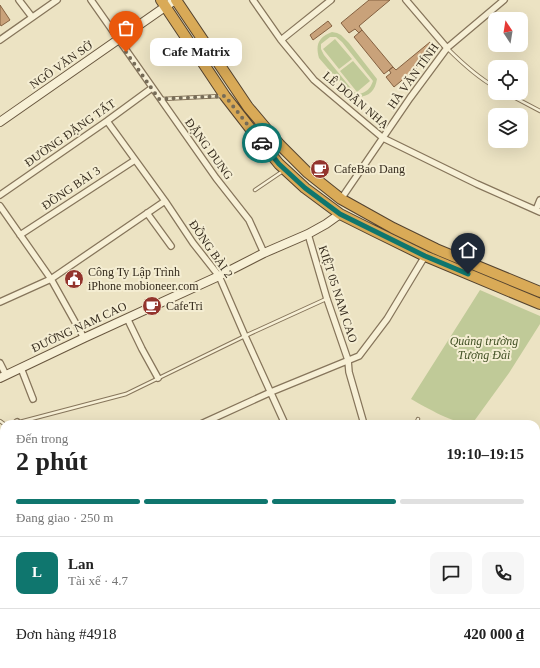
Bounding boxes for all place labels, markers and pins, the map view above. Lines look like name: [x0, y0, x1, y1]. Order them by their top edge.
pin: [109, 11, 143, 52]
callout: Cafe Matrix: [150, 38, 242, 66]
cafe icon: CafeBao Dang: [309, 158, 331, 180]
place label: CafeBao Dang: [334, 162, 405, 176]
pin: [451, 233, 485, 274]
place label: Công Ty Lập Trình iPhone mobioneer.com: [88, 265, 199, 293]
public building icon: Công Ty Lập Trình iPhone mobioneer.com: [63, 268, 85, 290]
cafe icon: CafeTri: [141, 295, 163, 317]
place label: CafeTri: [166, 299, 204, 313]

